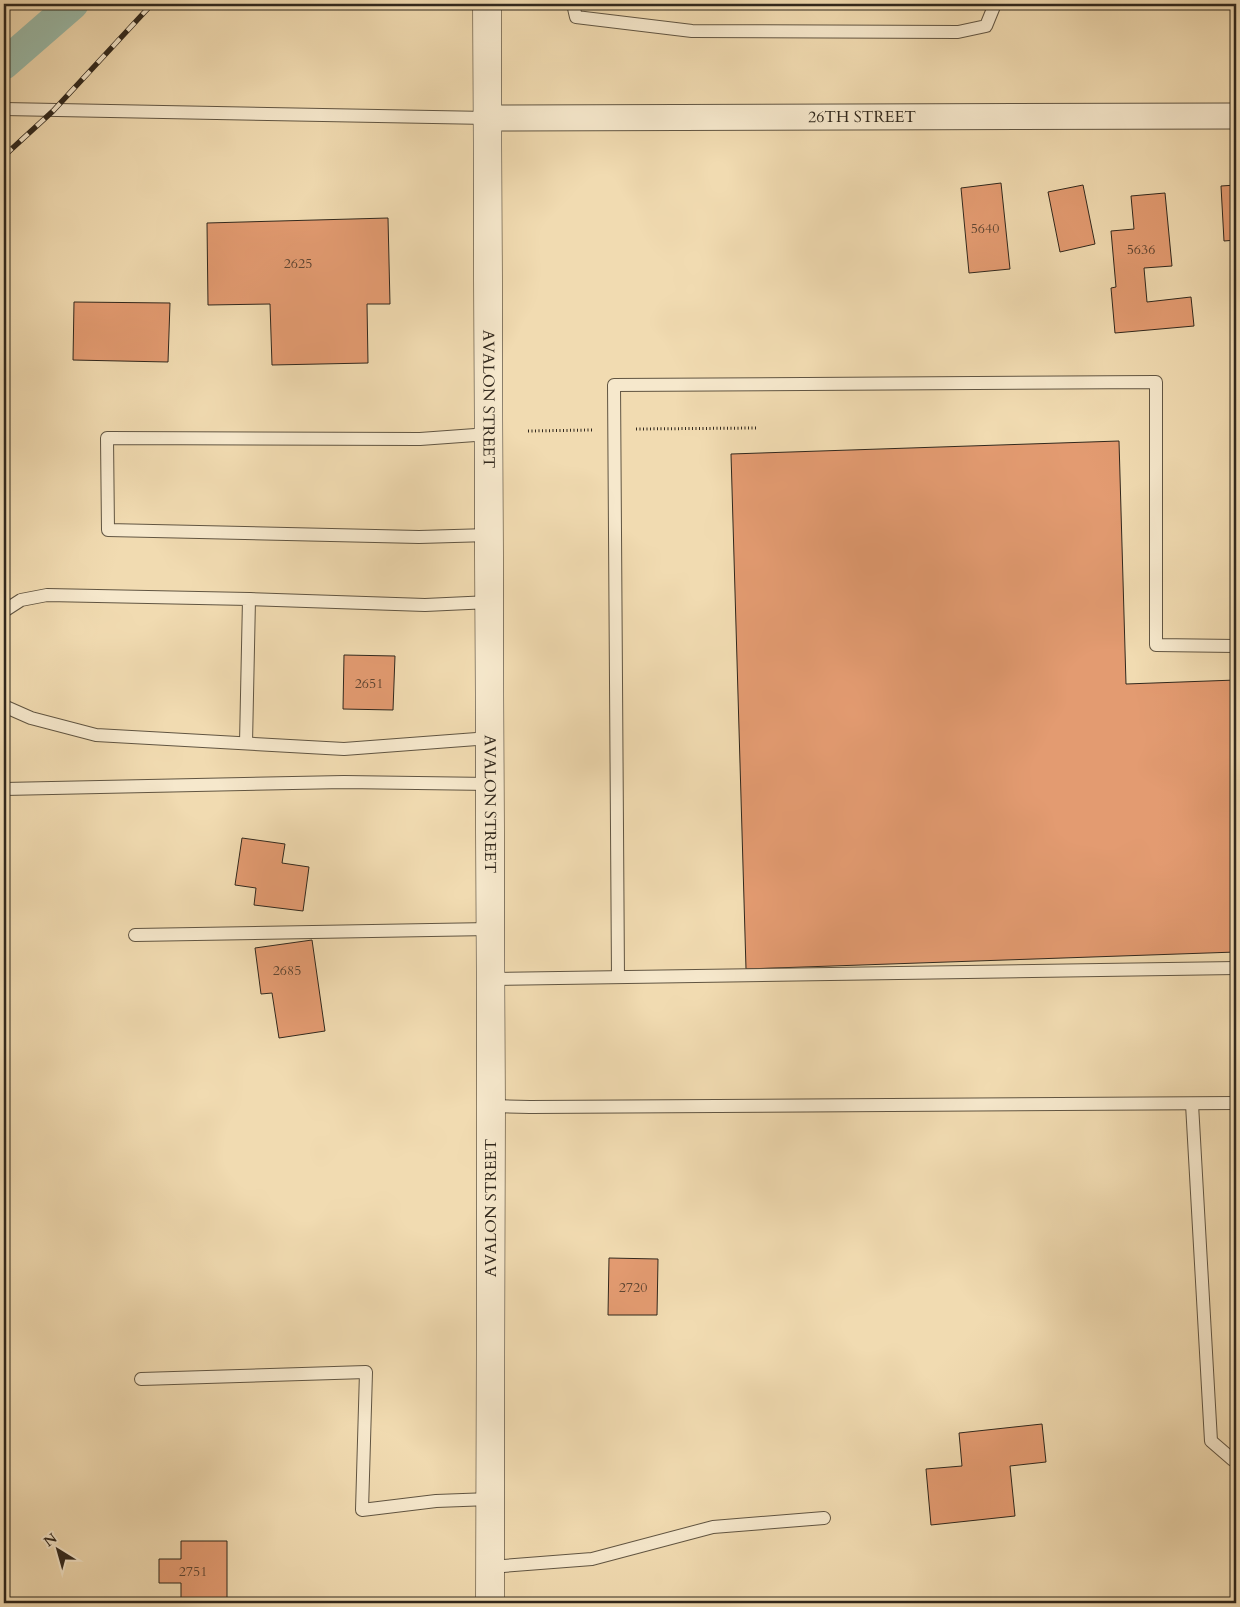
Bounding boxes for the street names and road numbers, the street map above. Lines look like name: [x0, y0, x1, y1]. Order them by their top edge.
street label: 26TH STREET: [808, 106, 916, 128]
street label: AVALON STREET: [477, 330, 500, 468]
street label: AVALON STREET: [479, 735, 501, 873]
street label: AVALON STREET: [480, 1139, 502, 1277]

